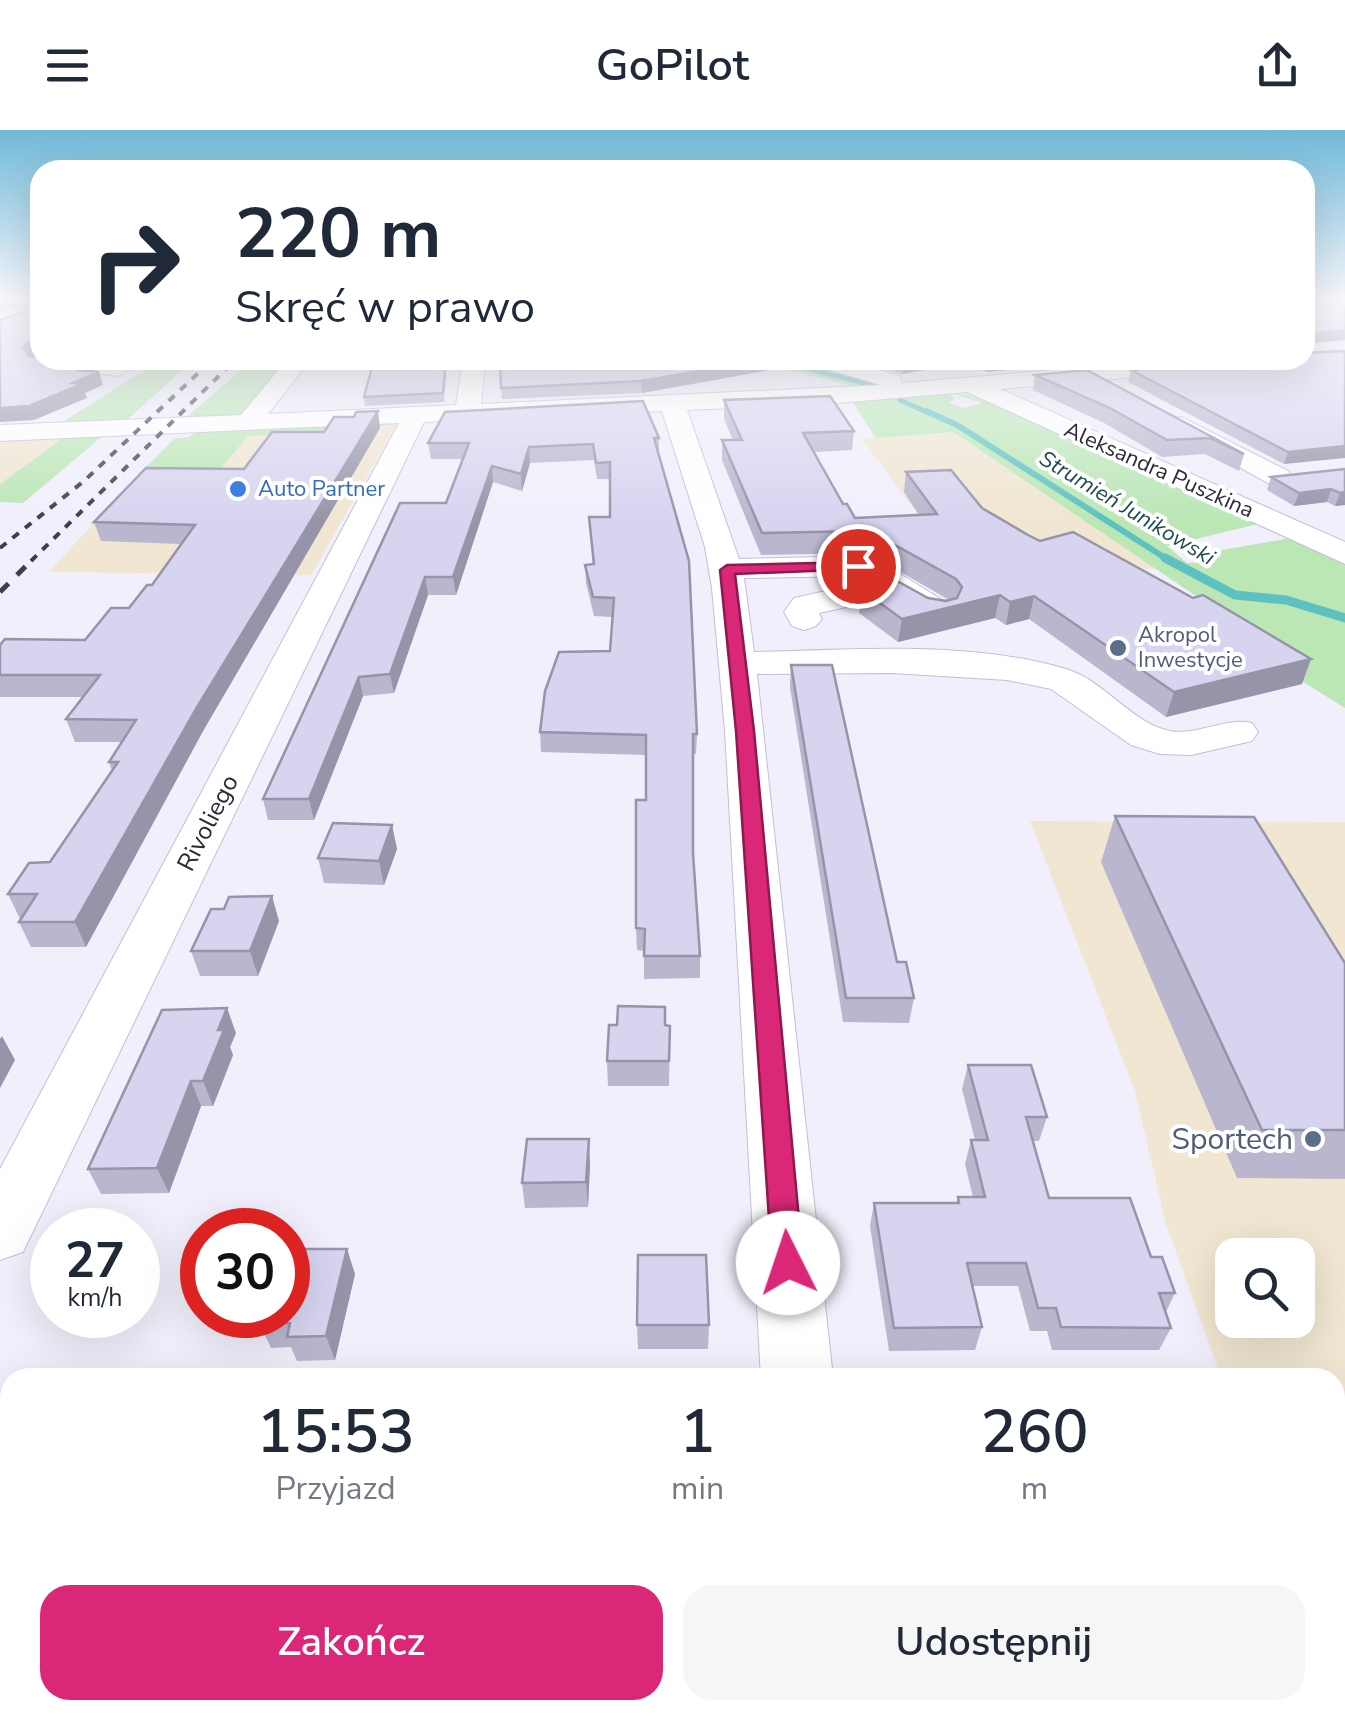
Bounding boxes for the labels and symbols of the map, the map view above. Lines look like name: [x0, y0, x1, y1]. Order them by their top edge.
street label: Aleksandra Puszkina: [1059, 415, 1259, 525]
water label: Strumień Junikowski: [1034, 444, 1221, 573]
place label: Auto Partner: [258, 474, 385, 504]
marker: Auto Partner: [227, 478, 249, 500]
pin: [816, 524, 901, 609]
place label: Akropol Inwestycje: [1138, 620, 1243, 675]
marker: Akropol Inwestycje: [1107, 637, 1129, 659]
street label: Rivoliego: [169, 769, 247, 877]
place label: Sportech: [1172, 1119, 1293, 1160]
marker: Sportech: [1302, 1128, 1324, 1150]
speed limit sign: 30: [180, 1208, 310, 1338]
position arrow: [736, 1211, 840, 1315]

